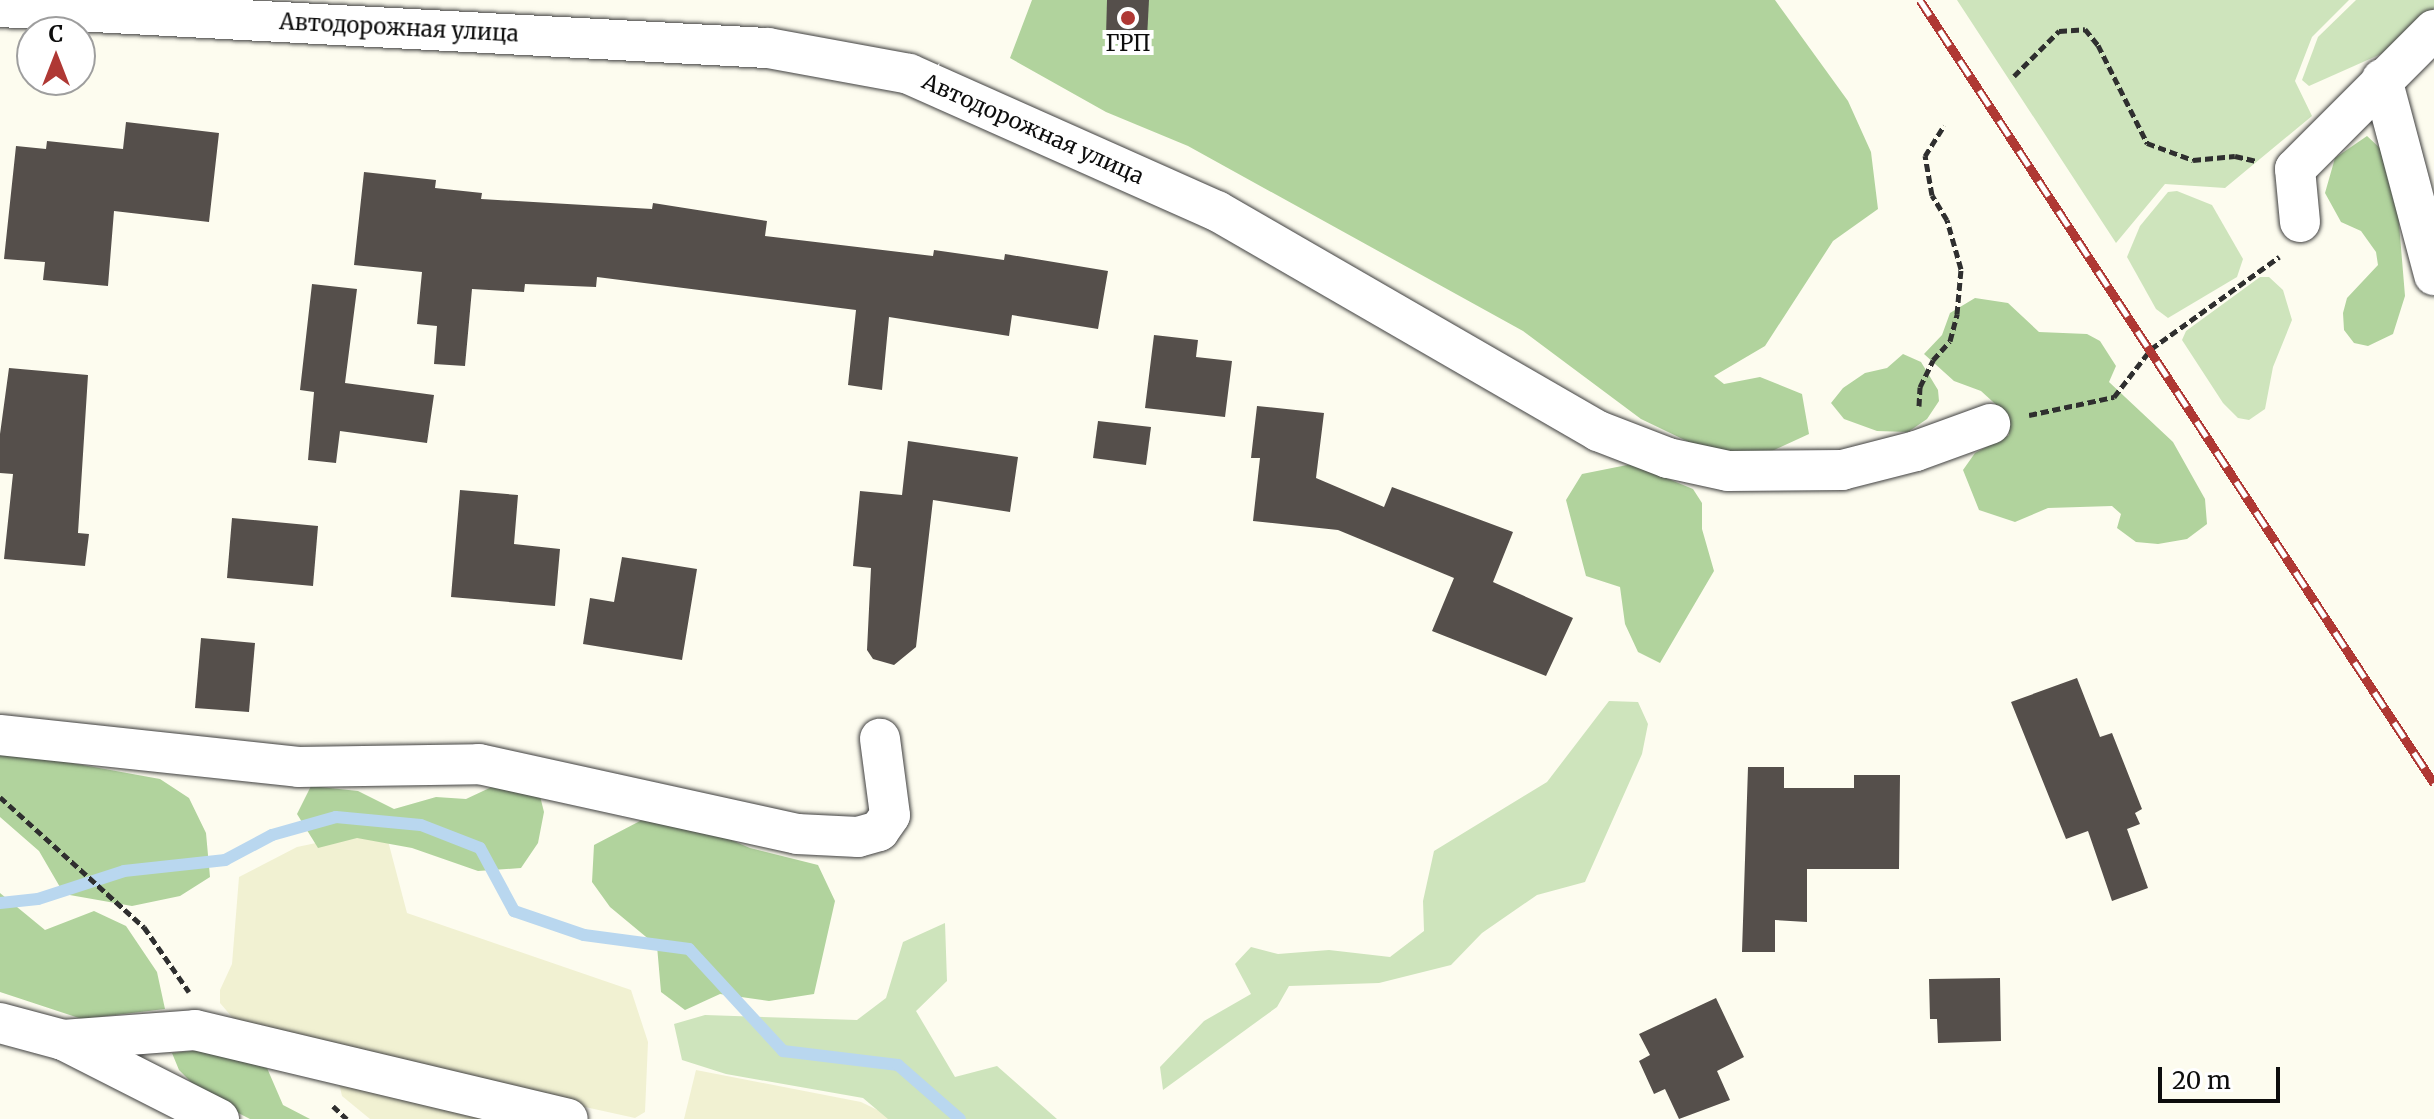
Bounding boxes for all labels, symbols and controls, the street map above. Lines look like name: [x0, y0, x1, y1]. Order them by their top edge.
street label: Автодорожная улица: [279, 9, 519, 47]
marker: ГРП: [1119, 9, 1137, 27]
north arrow: [16, 16, 96, 96]
text: С: [49, 20, 63, 48]
place label: ГРП: [1106, 31, 1150, 57]
street label: Автодорожная улица: [918, 68, 1148, 190]
scale bar: [2162, 1051, 2284, 1101]
text: 20 m: [2172, 1065, 2231, 1096]

